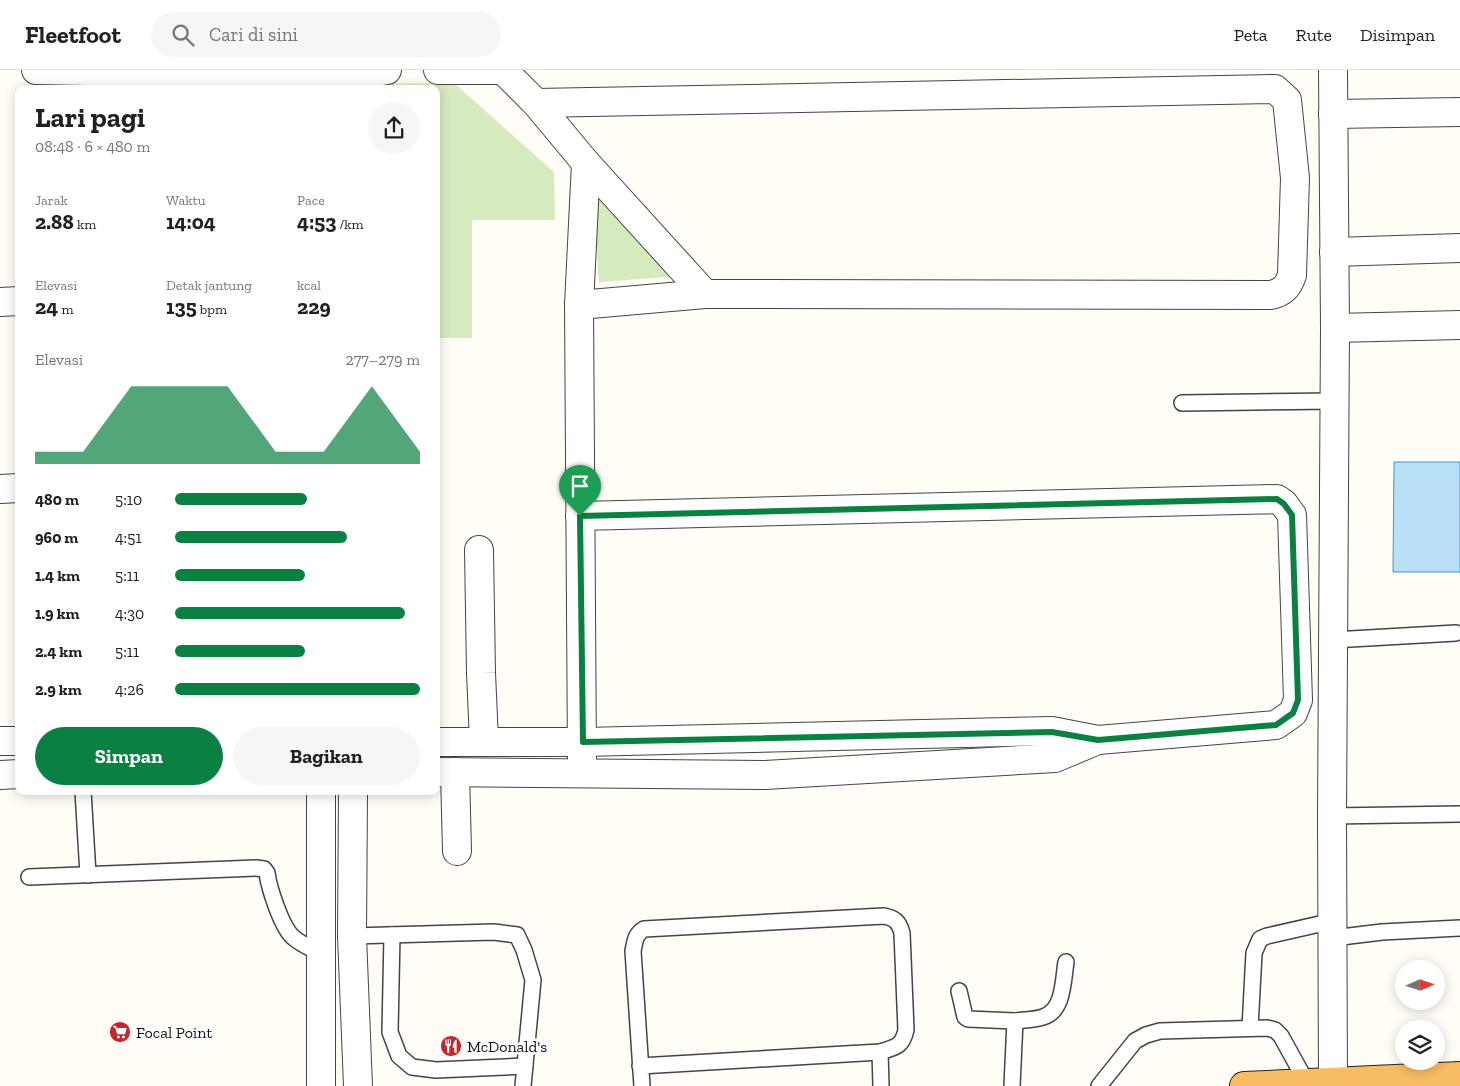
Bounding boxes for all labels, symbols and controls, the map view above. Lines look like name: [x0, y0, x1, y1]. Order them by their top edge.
search box: [151, 12, 501, 57]
text: Fleetfoot: [25, 20, 121, 49]
icon: search: [169, 21, 197, 49]
text: Cari di sini: [209, 23, 298, 46]
text: Peta: [1234, 24, 1268, 46]
text: Rute: [1296, 24, 1332, 46]
text: Disimpan: [1360, 24, 1435, 46]
text: Lari pagi: [35, 101, 145, 134]
button: share: [368, 102, 420, 154]
text: 08:48 · 6 × 480 m: [35, 137, 150, 156]
text: Jarak: [35, 192, 68, 209]
text: Waktu: [166, 192, 206, 209]
text: Pace: [297, 192, 325, 209]
text: 2.88: [35, 209, 74, 234]
text: 14:04: [166, 209, 216, 234]
text: 4:53: [297, 209, 336, 234]
text: km: [74, 216, 96, 233]
text: /km: [336, 216, 364, 233]
text: Elevasi: [35, 277, 77, 294]
text: Detak jantung: [166, 277, 252, 294]
text: kcal: [297, 277, 321, 294]
text: 24: [35, 294, 58, 319]
text: 135: [166, 294, 197, 319]
text: 229: [297, 294, 331, 319]
text: m: [58, 301, 74, 318]
text: bpm: [197, 301, 227, 318]
text: Elevasi: [35, 350, 83, 369]
text: 277–279 m: [346, 350, 420, 369]
pin: [559, 465, 601, 516]
icon: arrive: [566, 472, 594, 500]
text: 480 m: [35, 490, 79, 509]
text: 5:10: [115, 490, 142, 509]
text: 960 m: [35, 528, 78, 547]
text: 4:51: [115, 528, 142, 547]
text: 1.4 km: [35, 566, 80, 585]
text: 5:11: [115, 566, 139, 585]
text: 1.9 km: [35, 604, 80, 623]
text: 4:30: [115, 604, 144, 623]
text: 2.4 km: [35, 642, 82, 661]
text: 5:11: [115, 642, 139, 661]
text: 2.9 km: [35, 680, 82, 699]
text: 4:26: [115, 680, 144, 699]
button: Simpan: [35, 727, 223, 785]
button: Bagikan: [233, 727, 420, 785]
north arrow: [1395, 960, 1445, 1010]
map controls: [1395, 960, 1445, 1070]
supermarket icon: Focal Point: [108, 1020, 132, 1044]
button: layers: [1395, 1020, 1445, 1070]
place label: Focal Point: [136, 1023, 213, 1042]
restaurant icon: McDonald's: [439, 1034, 463, 1058]
place label: McDonald's: [467, 1037, 547, 1056]

